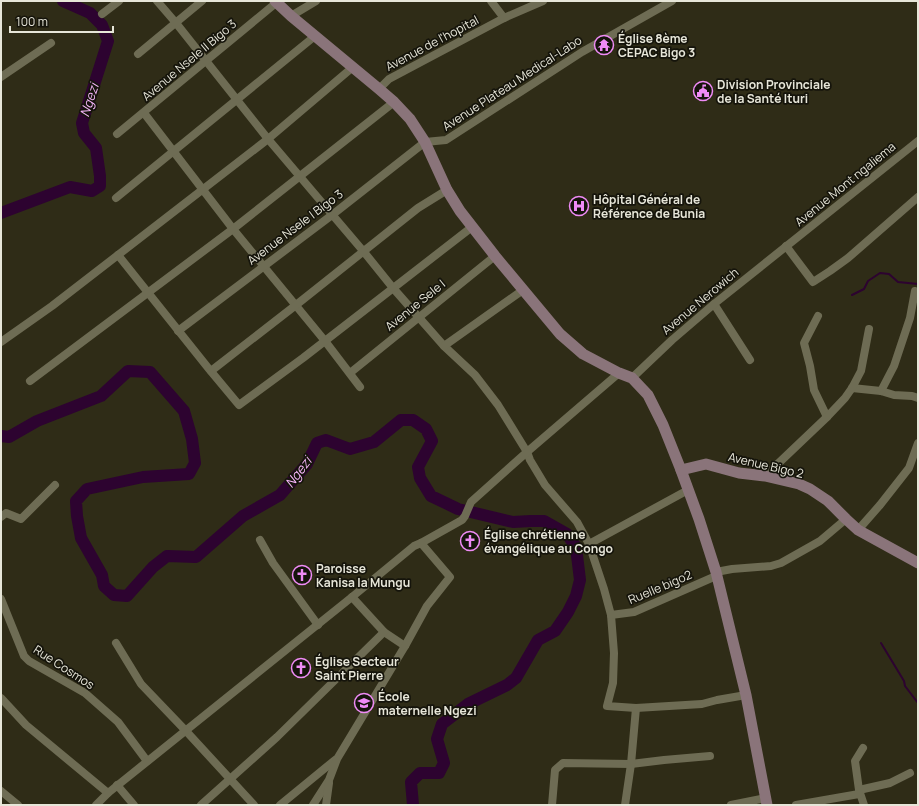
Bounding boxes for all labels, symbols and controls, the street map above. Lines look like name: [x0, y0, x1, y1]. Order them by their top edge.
scale bar: [10, 8, 113, 34]
street label: Avenue de l'hopital: [382, 11, 482, 75]
text: 100 m: [16, 13, 48, 30]
street label: Avenue Nsele II Bigo 3: [138, 15, 240, 105]
place label: Église 8ème CEPAC Bigo 3: [618, 30, 695, 61]
street label: Avenue Plateau Medical-Labo: [439, 31, 585, 135]
temple icon: Église 8ème CEPAC Bigo 3: [593, 34, 615, 56]
place label: Division Provinciale de la Santé Ituri: [717, 76, 830, 107]
water label: Ngezi: [75, 79, 103, 119]
public building icon: Division Provinciale de la Santé Ituri: [692, 80, 714, 102]
street label: Avenue Mont ngaliema: [791, 138, 899, 230]
street label: Avenue Nsele I Bigo 3: [244, 185, 346, 269]
place label: Hôpital Général de Référence de Bunia: [593, 191, 705, 222]
hospital icon: Hôpital Général de Référence de Bunia: [568, 195, 590, 217]
street label: Avenue Nerowich: [658, 264, 742, 338]
street label: Avenue Sele I: [381, 275, 449, 335]
street label: Avenue Bigo 2: [727, 448, 806, 482]
water label: Ngezi: [281, 451, 317, 491]
place label: Église chrétienne évangélique au Congo: [484, 526, 613, 557]
church icon: Église chrétienne évangélique au Congo: [459, 530, 481, 552]
place label: Paroisse Kanisa la Mungu: [316, 560, 410, 591]
church icon: Paroisse Kanisa la Mungu: [291, 564, 313, 586]
street label: Ruelle bigo2: [626, 566, 695, 608]
street label: Rue Cosmos: [30, 641, 98, 693]
place label: Église Secteur Saint Pierre: [315, 653, 399, 684]
church icon: Église Secteur Saint Pierre: [290, 657, 312, 679]
place label: École maternelle Ngezi: [378, 688, 477, 719]
school or university icon: École maternelle Ngezi: [353, 692, 375, 714]

